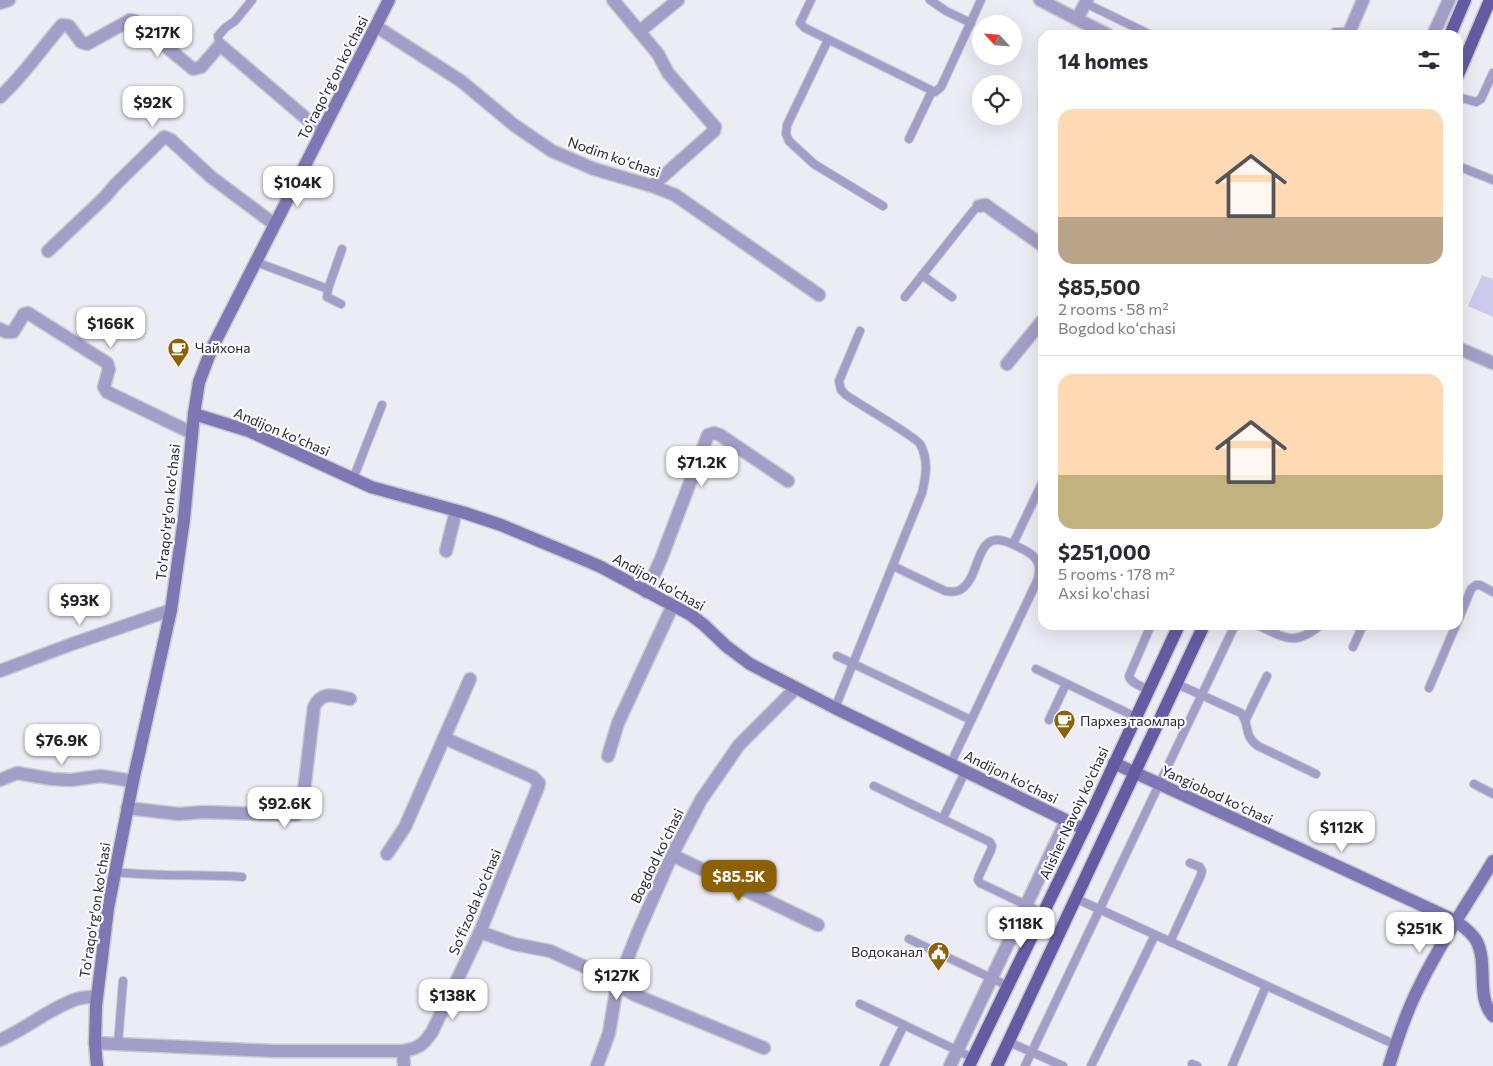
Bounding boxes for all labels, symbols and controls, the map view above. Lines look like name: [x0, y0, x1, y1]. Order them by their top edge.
street label: To'raqo'rg'on ko'chasi: [294, 13, 371, 143]
pin: $217K: [123, 15, 193, 58]
north arrow: [972, 15, 1022, 65]
map controls: [972, 15, 1022, 125]
text: $217K: [135, 22, 181, 41]
icon: filters: [1415, 46, 1443, 74]
text: 14 homes: [1058, 48, 1148, 73]
button: locate: [972, 75, 1022, 125]
pin: $92K: [123, 86, 183, 128]
text: $92K: [133, 92, 173, 111]
street label: Nodim koʻchasi: [566, 133, 663, 180]
icon: home: [1206, 141, 1296, 231]
pin: $104K: [263, 166, 333, 208]
text: $104K: [274, 172, 322, 191]
text: $85,500: [1058, 274, 1140, 299]
text: 2 rooms · 58 m²: [1058, 299, 1169, 318]
pin: $166K: [76, 306, 146, 349]
text: $166K: [87, 313, 135, 332]
text: Bogdod koʻchasi: [1058, 318, 1176, 337]
cafe icon: Чайхона: [167, 336, 191, 367]
place label: Чайхона: [195, 339, 250, 356]
street label: Andijon ko'chasi: [232, 404, 333, 459]
icon: home: [1206, 407, 1296, 497]
street label: To'raqo'rg'on ko'chasi: [152, 443, 183, 581]
pin: $71.2K: [661, 446, 743, 488]
text: $71.2K: [677, 452, 727, 471]
text: $251,000: [1058, 539, 1151, 564]
street label: Andijon ko'chasi: [610, 549, 708, 614]
text: 5 rooms · 178 m²: [1058, 564, 1175, 583]
text: Axsi ko'chasi: [1058, 583, 1150, 602]
pin: $93K: [50, 584, 110, 626]
text: $93K: [60, 590, 100, 609]
cafe icon: Пархез таомлар: [1052, 709, 1076, 740]
place label: Пархез таомлар: [1080, 712, 1185, 729]
pin: $76.9K: [21, 724, 103, 766]
text: $76.9K: [36, 730, 88, 749]
street label: Alisher Navoiy ko'chasi: [1035, 744, 1112, 882]
street label: Andijon ko'chasi: [961, 746, 1061, 807]
street label: Yangiobod koʻchasi: [1159, 761, 1276, 828]
pin: $92.6K: [244, 786, 326, 829]
text: $92.6K: [258, 793, 312, 812]
street label: Bogdod koʻchasi: [626, 806, 687, 906]
pin: $112K: [1307, 810, 1377, 853]
text: $112K: [1320, 817, 1364, 836]
street label: To'raqo'rg'on ko'chasi: [75, 841, 114, 979]
street label: Soʻfizoda koʻchasi: [445, 846, 505, 957]
pin: $85.5K: [698, 860, 780, 902]
text: $85.5K: [713, 866, 765, 885]
pin: $118K: [986, 906, 1056, 949]
pin: $251K: [1385, 912, 1455, 954]
text: $118K: [999, 913, 1043, 932]
text: $251K: [1397, 918, 1443, 937]
public building icon: Водоканал: [927, 940, 951, 971]
place label: Водоканал: [851, 943, 923, 960]
pin: $127K: [582, 958, 652, 1001]
text: $127K: [594, 965, 640, 984]
pin: $138K: [418, 978, 488, 1021]
text: $138K: [430, 985, 476, 1004]

